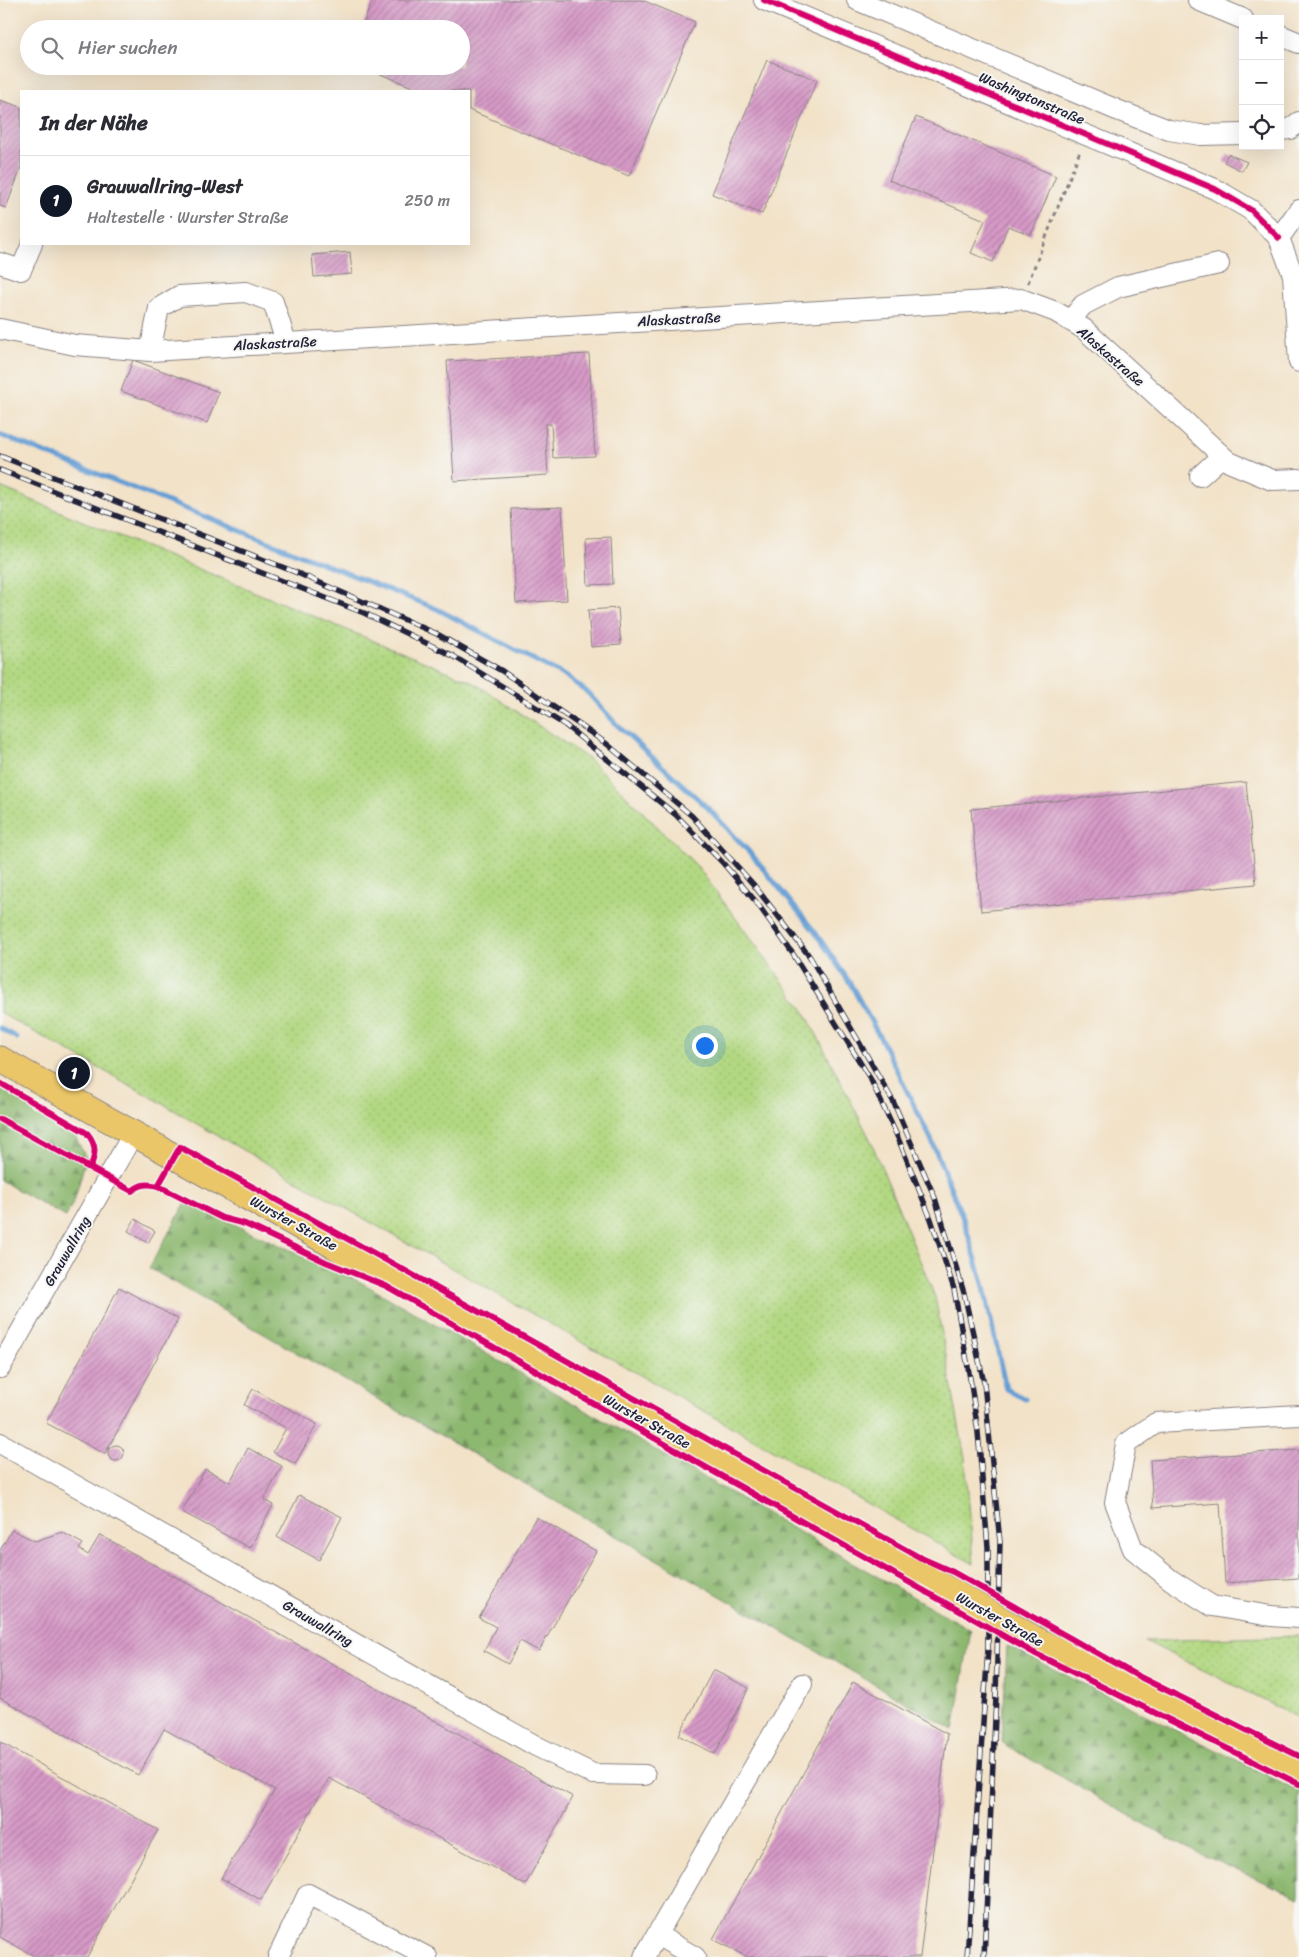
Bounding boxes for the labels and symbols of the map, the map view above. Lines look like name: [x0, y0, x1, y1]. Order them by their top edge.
street label: Washingtonstraße: [975, 65, 1089, 132]
street label: Alaskastraße: [636, 305, 721, 334]
street label: Alaskastraße: [1070, 319, 1150, 393]
street label: Alaskastraße: [232, 329, 317, 358]
your location: [692, 1033, 718, 1059]
pin: 1: [58, 1054, 90, 1092]
street label: Wurster Straße: [245, 1189, 342, 1258]
street label: Grauwallring: [37, 1211, 98, 1291]
street label: Wurster Straße: [598, 1387, 695, 1456]
street label: Wurster Straße: [951, 1585, 1048, 1654]
street label: Grauwallring: [278, 1593, 358, 1654]

